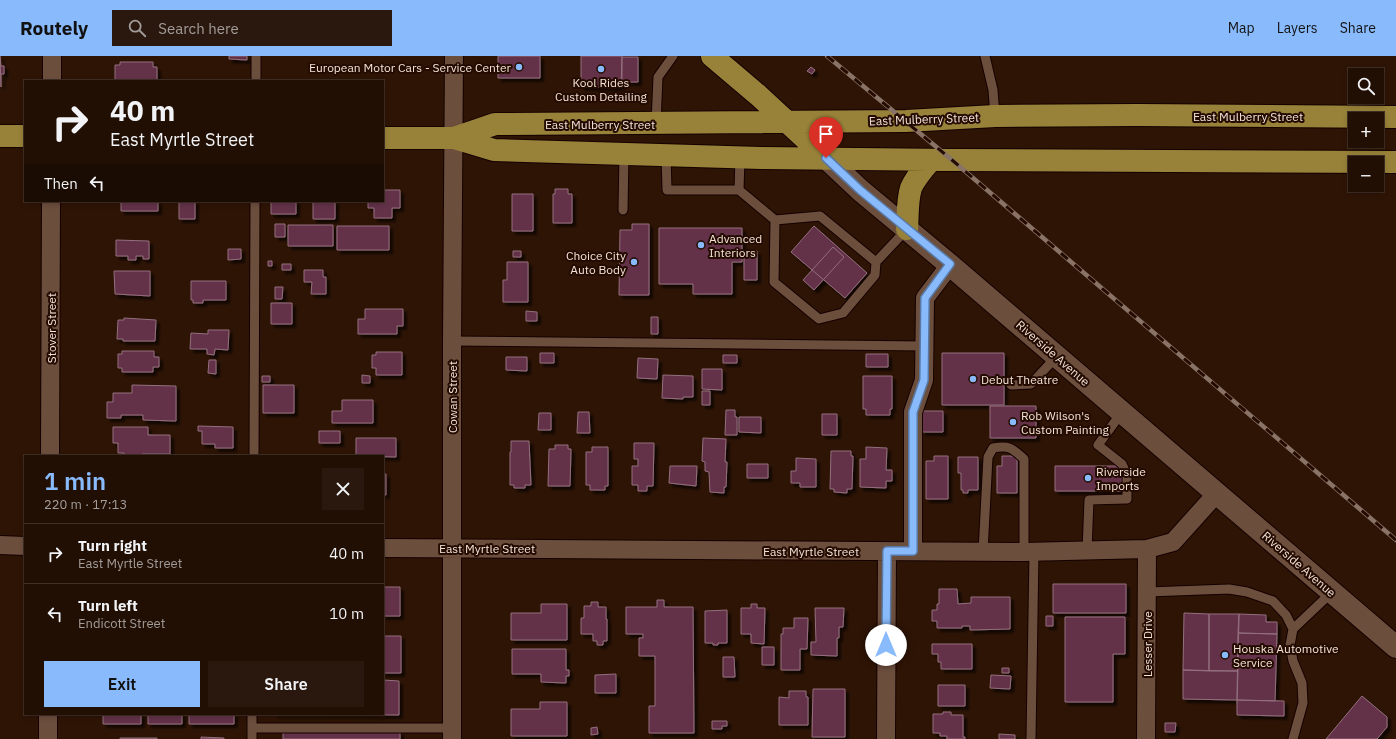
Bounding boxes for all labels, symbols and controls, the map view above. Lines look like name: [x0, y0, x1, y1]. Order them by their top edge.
search box: [112, 10, 392, 46]
text: Routely: [20, 16, 88, 40]
icon: search: [126, 17, 148, 39]
text: Search here: [158, 19, 239, 38]
text: Map: [1228, 19, 1255, 37]
text: Layers: [1277, 19, 1318, 37]
text: Share: [1340, 19, 1376, 37]
place label: European Motor Cars - Service Center: [309, 60, 512, 75]
marker: European Motor Cars - Service Center: [514, 62, 524, 72]
marker: Kool Rides Custom Detailing: [596, 64, 606, 74]
map controls: [1348, 68, 1384, 192]
button: search: [1348, 68, 1384, 104]
place label: Kool Rides Custom Detailing: [555, 75, 648, 104]
text: 40 m: [110, 92, 175, 129]
icon: right: [44, 96, 96, 148]
street label: East Mulberry Street: [1193, 109, 1303, 124]
street label: East Mulberry Street: [869, 110, 979, 128]
button: +: [1348, 112, 1384, 148]
street label: East Mulberry Street: [545, 117, 655, 132]
pin: [809, 117, 843, 158]
icon: arrive: [815, 123, 837, 145]
text: East Myrtle Street: [110, 128, 254, 151]
button: −: [1348, 156, 1384, 192]
icon: left: [86, 172, 108, 194]
text: Then: [44, 174, 78, 193]
place label: Advanced Interiors: [709, 231, 762, 260]
marker: Advanced Interiors: [696, 240, 706, 250]
place label: Choice City Auto Body: [566, 248, 626, 277]
marker: Choice City Auto Body: [629, 257, 639, 267]
street label: Stover Street: [44, 293, 59, 363]
street label: Riverside Avenue: [1013, 317, 1093, 389]
street label: Cowan Street: [445, 361, 460, 433]
place label: Debut Theatre: [981, 372, 1059, 387]
marker: Debut Theatre: [968, 374, 978, 384]
place label: Rob Wilson's Custom Painting: [1021, 408, 1110, 437]
marker: Rob Wilson's Custom Painting: [1008, 417, 1018, 427]
place label: Riverside Imports: [1096, 464, 1146, 493]
text: 1 min: [44, 465, 106, 497]
button: close: [322, 468, 364, 510]
marker: Riverside Imports: [1083, 473, 1093, 483]
text: 220 m · 17:13: [44, 496, 127, 513]
street label: Riverside Avenue: [1259, 528, 1339, 600]
text: Turn right: [78, 536, 147, 555]
street label: East Myrtle Street: [439, 541, 535, 556]
icon: right: [44, 543, 66, 565]
text: 40 m: [329, 544, 364, 563]
street label: East Myrtle Street: [763, 544, 859, 559]
text: East Myrtle Street: [78, 555, 182, 572]
text: Turn left: [78, 596, 138, 615]
icon: left: [44, 603, 66, 625]
text: 10 m: [329, 604, 364, 623]
street label: Lesser Drive: [1140, 611, 1155, 677]
text: Endicott Street: [78, 615, 165, 632]
position arrow: [865, 624, 907, 666]
place label: Houska Automotive Service: [1233, 641, 1339, 670]
marker: Houska Automotive Service: [1220, 650, 1230, 660]
button: Exit: [44, 661, 200, 707]
button: Share: [208, 661, 364, 707]

